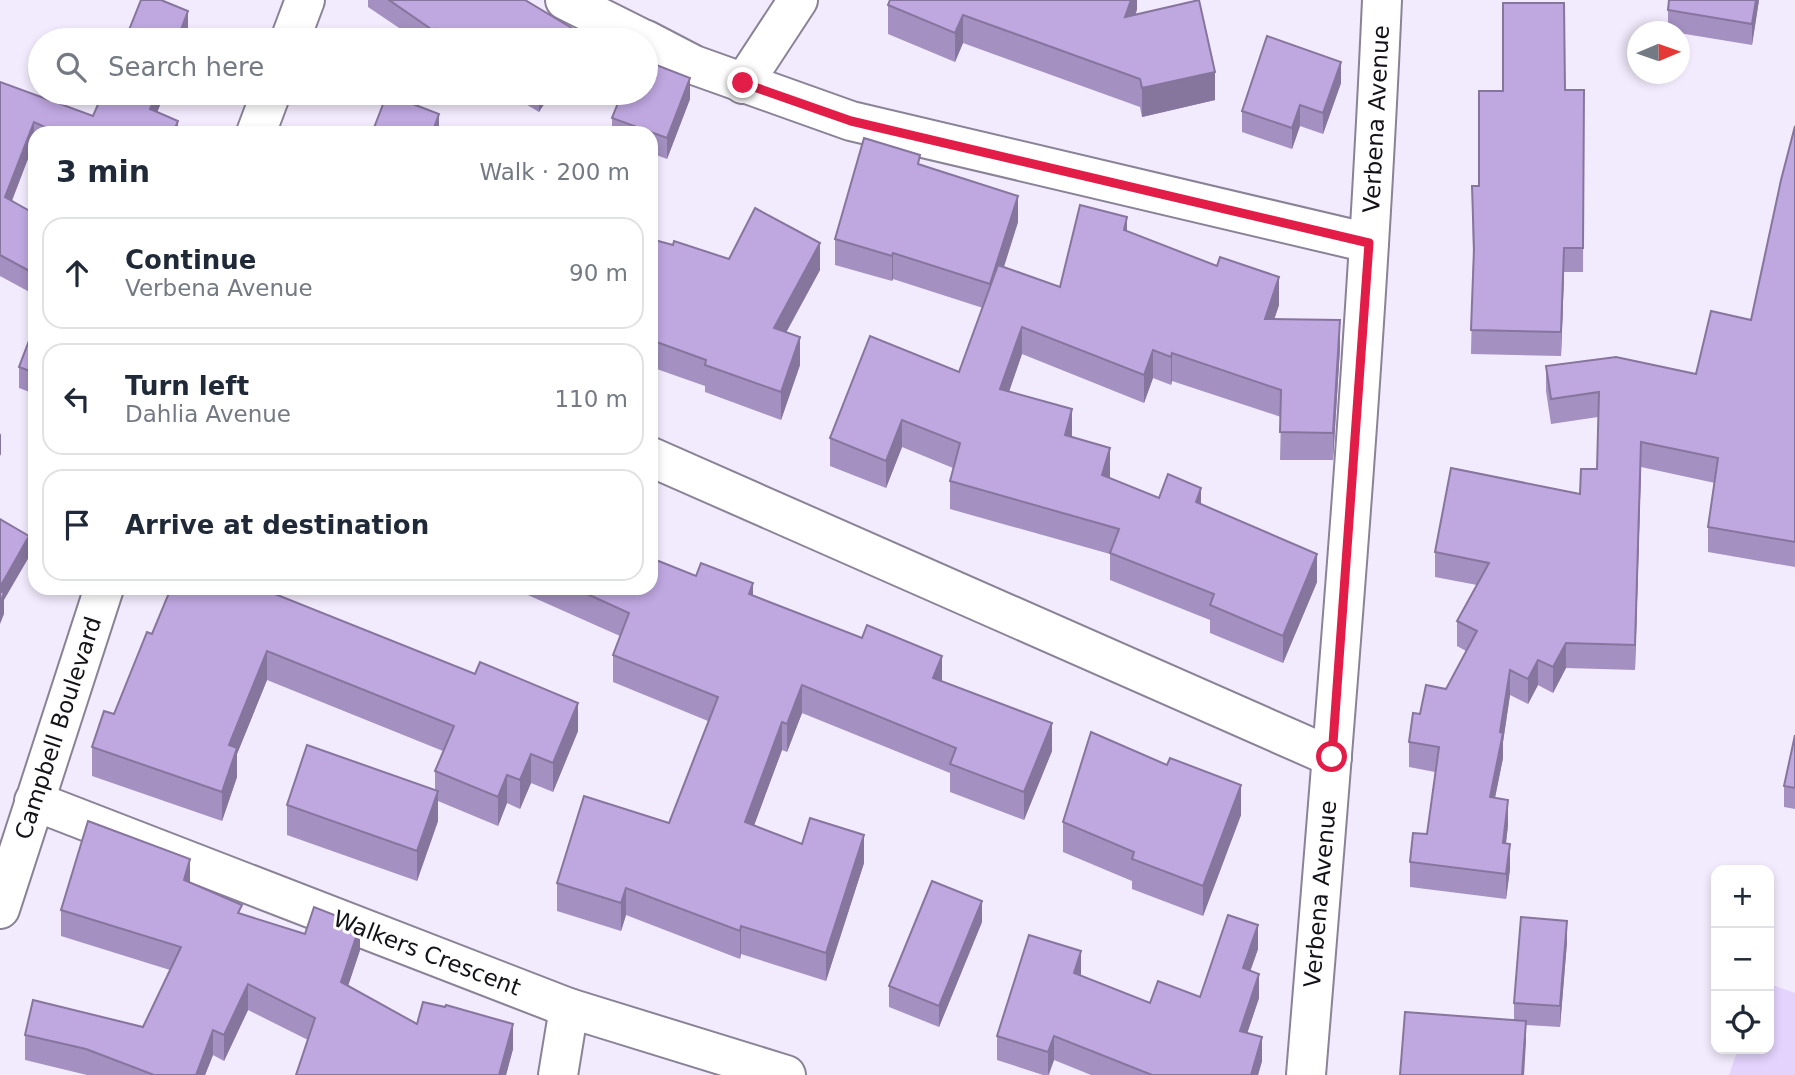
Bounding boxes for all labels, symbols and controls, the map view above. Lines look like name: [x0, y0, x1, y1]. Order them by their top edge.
north arrow: [1627, 21, 1690, 84]
street label: Verbena Avenue: [1358, 25, 1394, 213]
search box: [28, 28, 658, 105]
icon: search: [52, 48, 90, 86]
text: Search here: [108, 52, 264, 82]
route end: [727, 67, 758, 98]
text: 3 min: [56, 154, 150, 189]
text: Walk · 200 m: [479, 159, 630, 185]
text: Continue: [125, 245, 256, 275]
icon: ahead: [58, 254, 96, 292]
text: 90 m: [569, 260, 628, 286]
text: Verbena Avenue: [125, 275, 313, 301]
text: Turn left: [125, 371, 249, 401]
icon: left: [58, 380, 96, 418]
text: 110 m: [554, 386, 628, 412]
text: Dahlia Avenue: [125, 401, 291, 427]
icon: arrive: [58, 506, 96, 544]
text: Arrive at destination: [125, 510, 429, 540]
street label: Campbell Boulevard: [10, 614, 106, 842]
route start: [1316, 741, 1347, 772]
street label: Verbena Avenue: [1299, 799, 1341, 989]
map controls: [1711, 865, 1774, 1054]
button: +: [1711, 865, 1774, 928]
street label: Walkers Crescent: [330, 905, 524, 1001]
button: −: [1711, 928, 1774, 991]
button: locate: [1711, 991, 1774, 1054]

